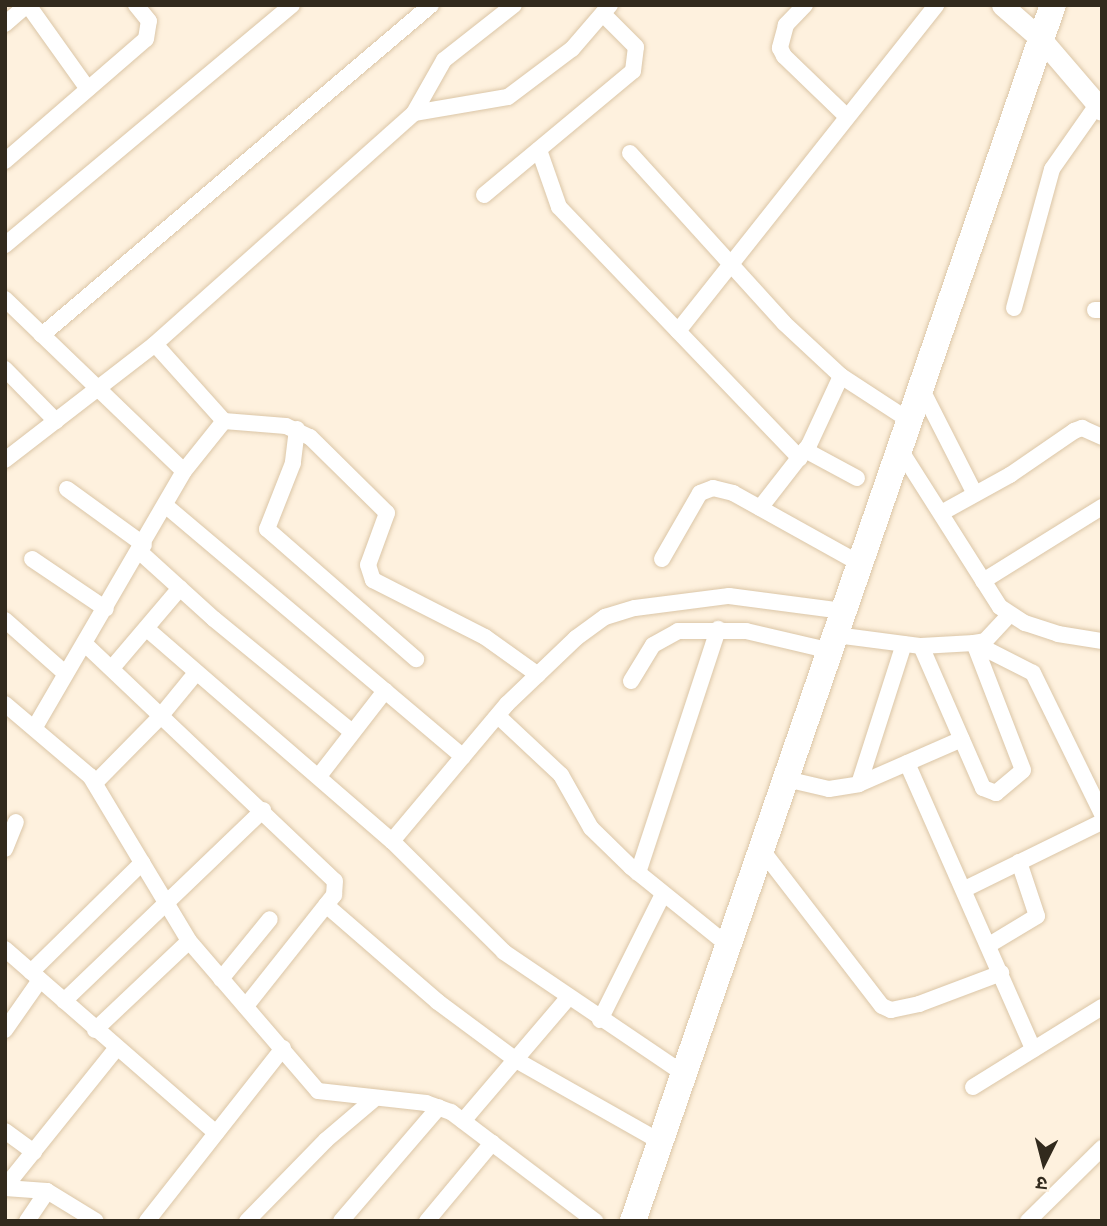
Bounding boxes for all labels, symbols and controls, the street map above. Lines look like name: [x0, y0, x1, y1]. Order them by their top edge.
north arrow: [1009, 1128, 1079, 1198]
text: उ: [1035, 1171, 1049, 1196]

